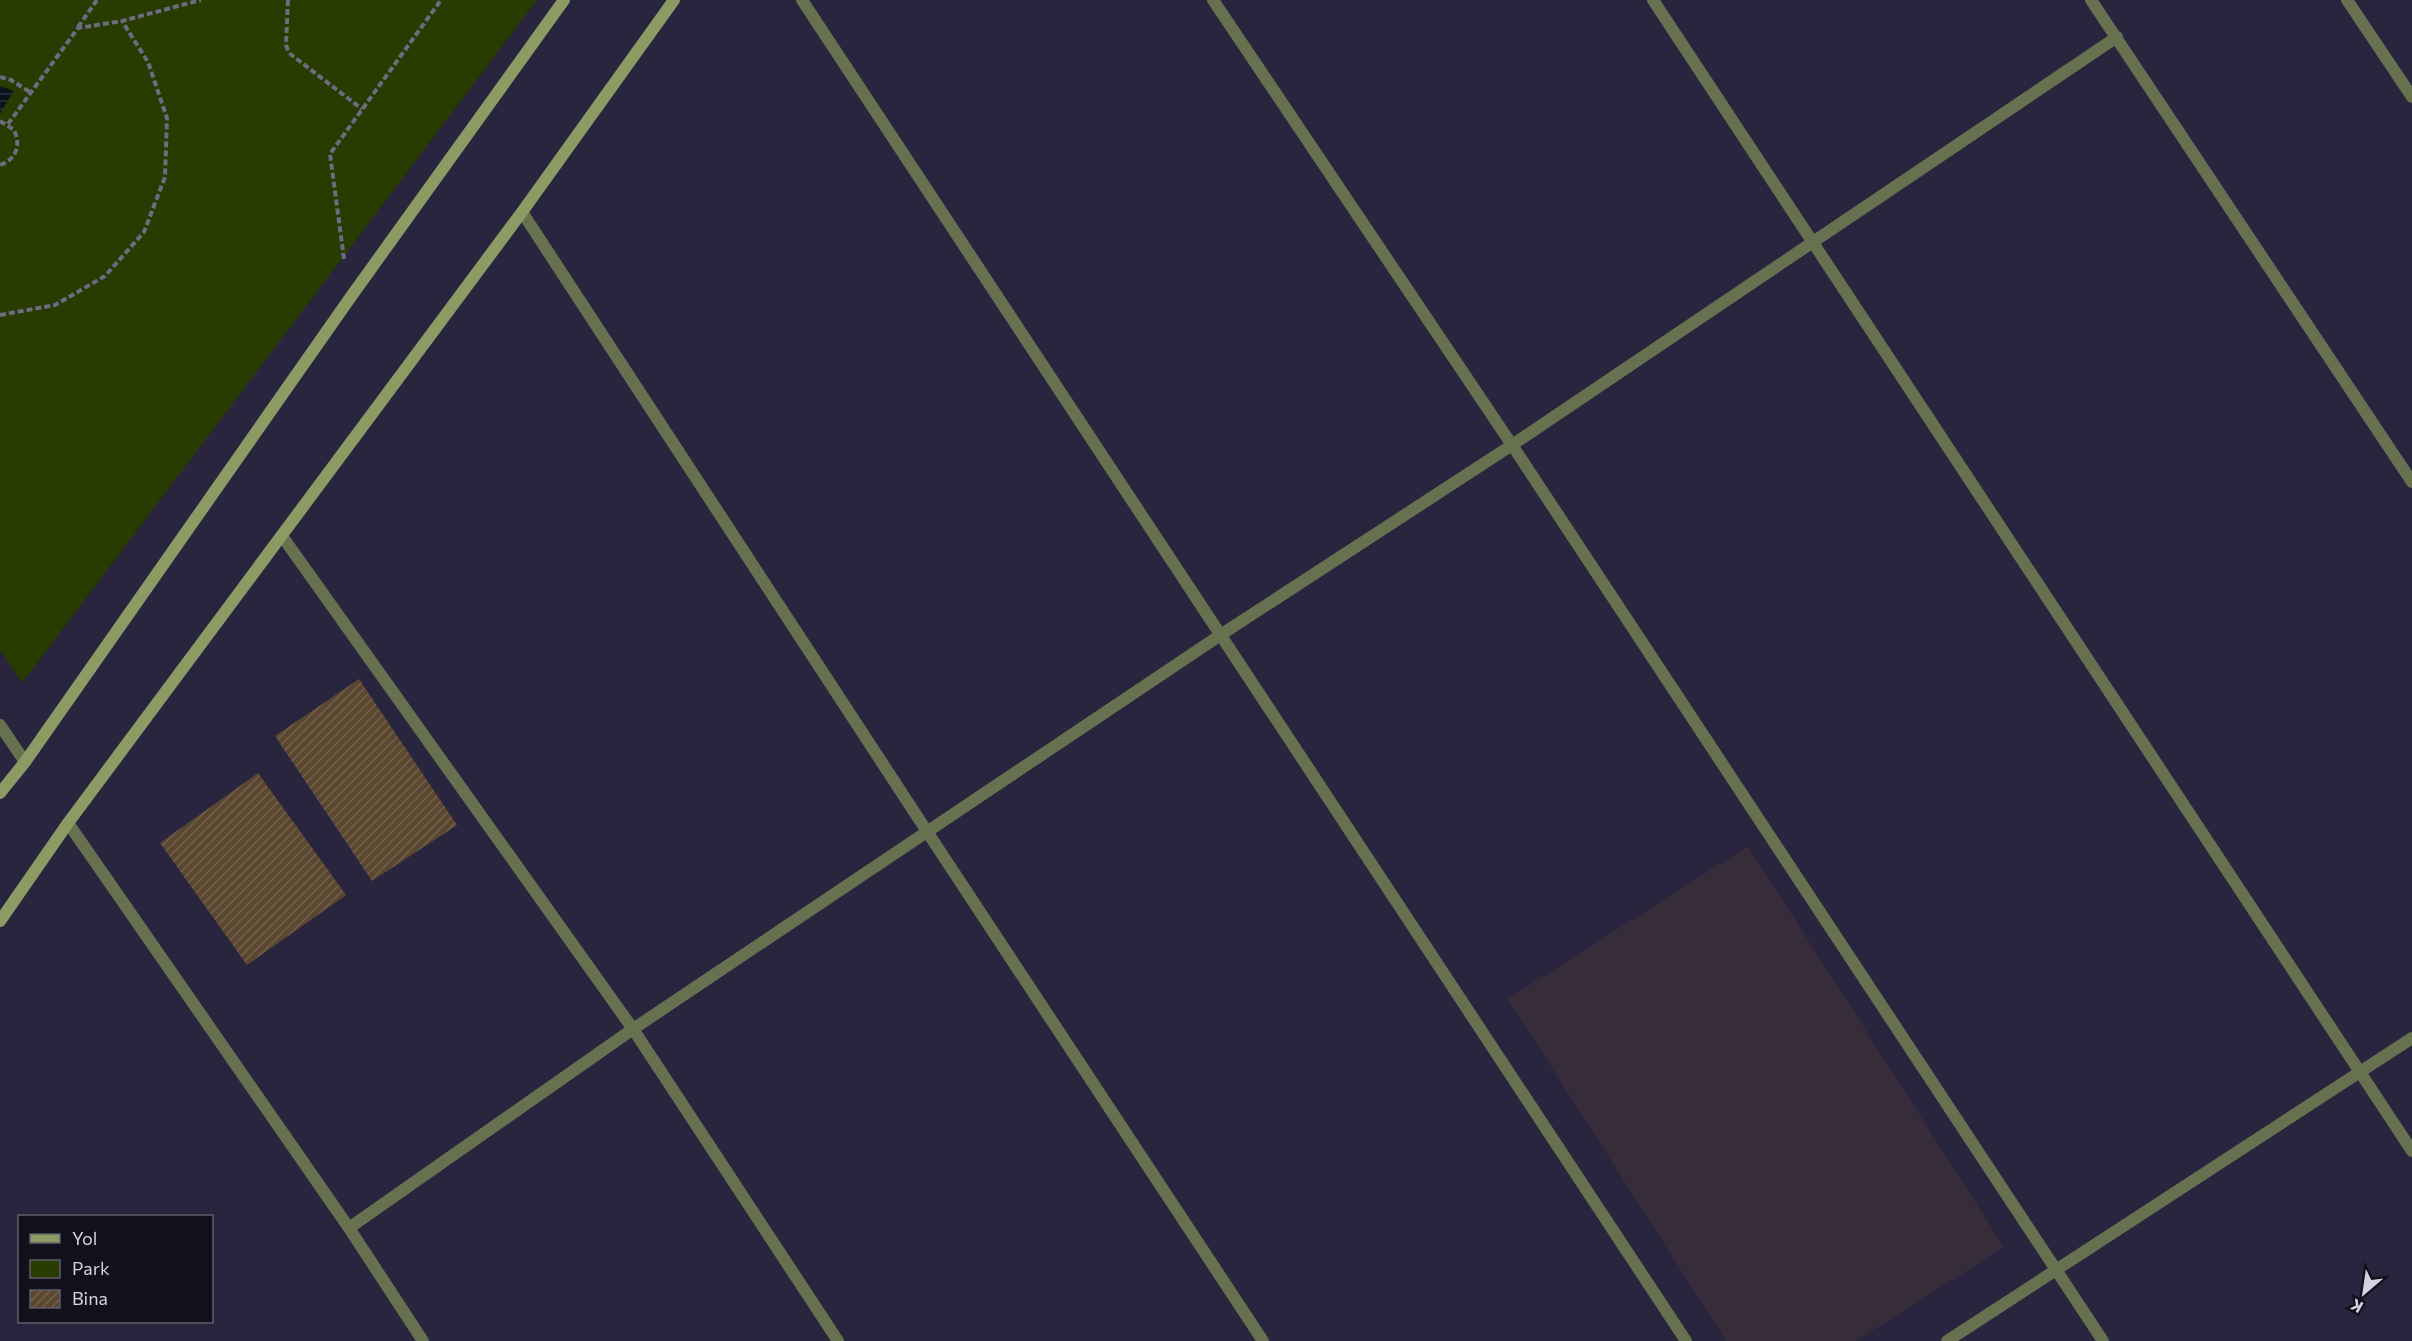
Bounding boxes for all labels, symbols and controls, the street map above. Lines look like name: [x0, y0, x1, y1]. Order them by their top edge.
legend: [18, 1215, 213, 1323]
text: Yol: [72, 1227, 97, 1249]
text: Park: [72, 1257, 110, 1279]
north arrow: [2334, 1263, 2394, 1323]
text: Bina: [72, 1287, 108, 1309]
text: K: [2347, 1296, 2366, 1318]

